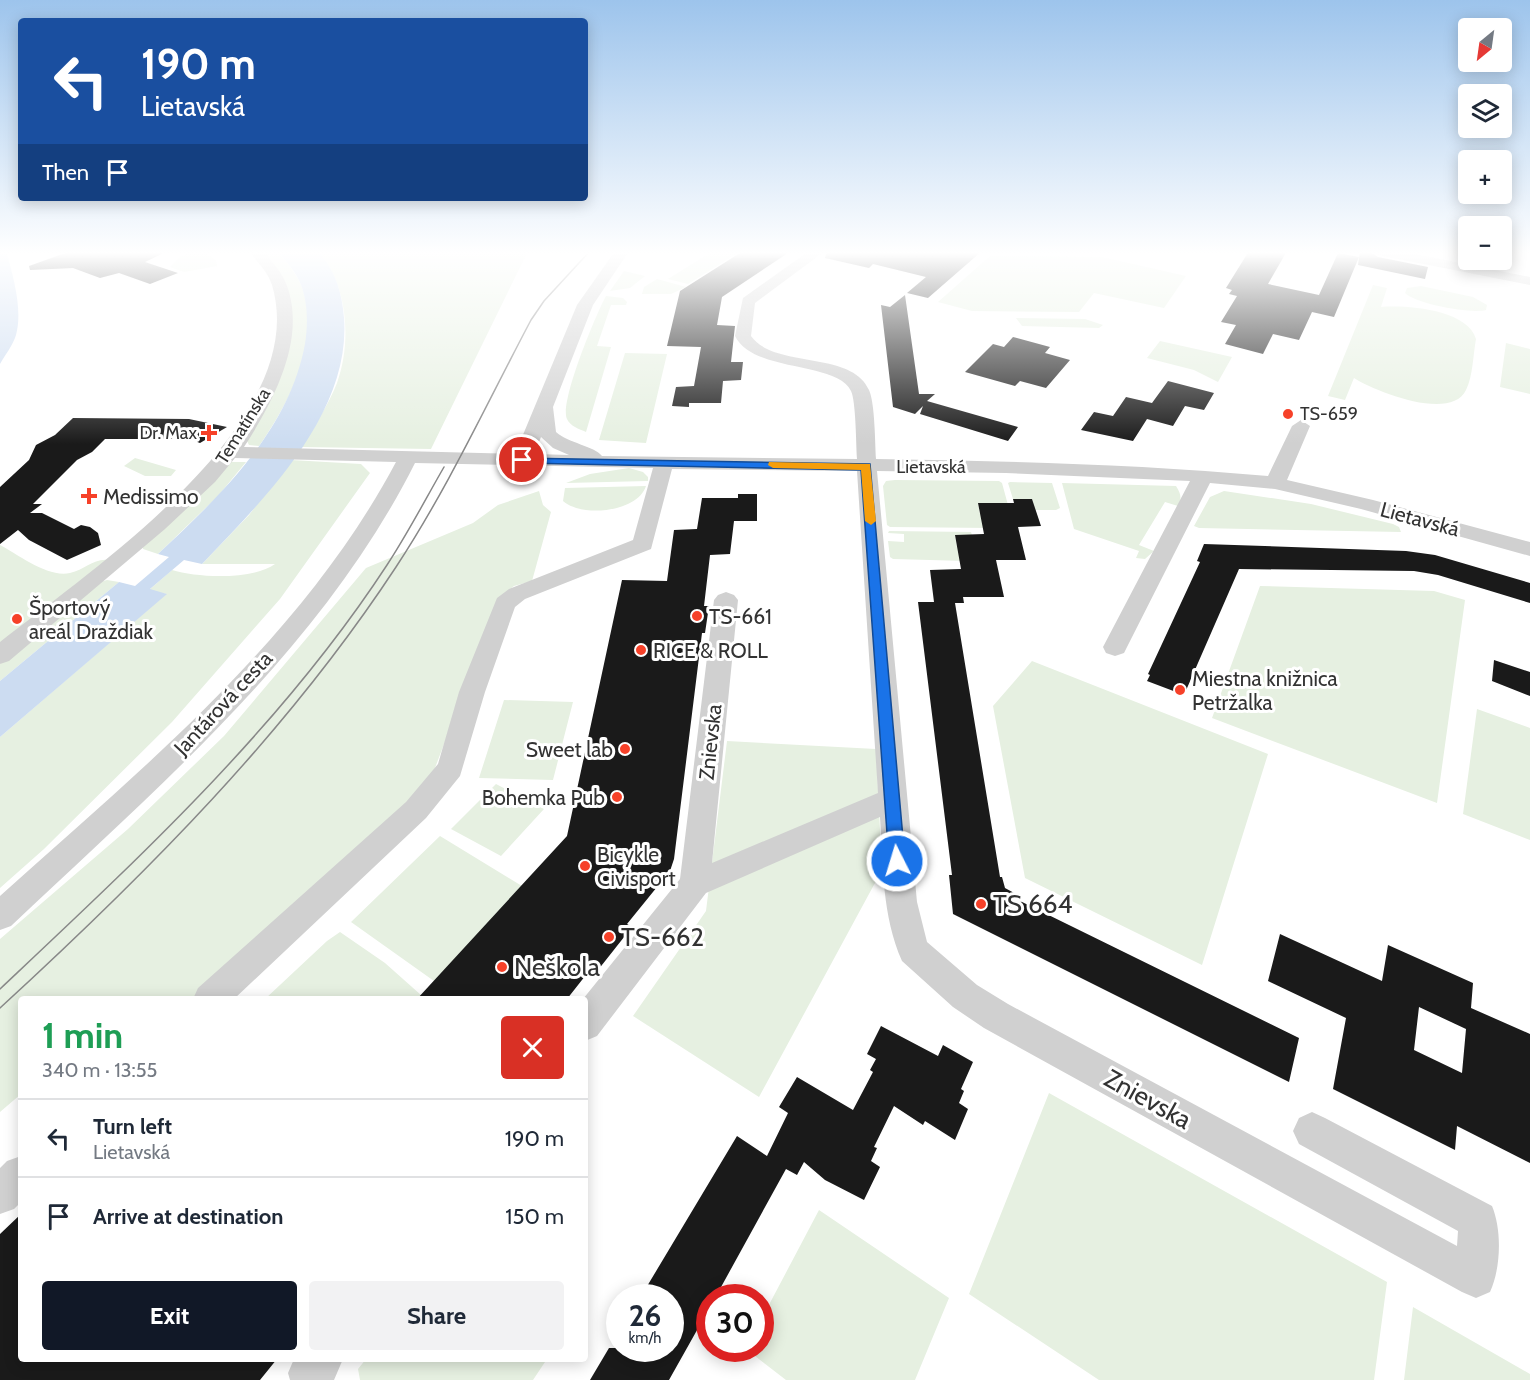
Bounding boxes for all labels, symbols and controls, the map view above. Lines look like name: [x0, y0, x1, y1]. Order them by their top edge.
north arrow: [1458, 18, 1512, 72]
map controls: [1458, 18, 1512, 270]
text: 190 m: [141, 38, 256, 90]
icon: left: [42, 42, 120, 120]
button: layers: [1458, 84, 1512, 138]
text: Lietavská: [141, 90, 245, 123]
button: +: [1458, 150, 1512, 204]
icon: arrive: [101, 156, 134, 189]
text: Then: [42, 159, 89, 186]
button: −: [1458, 216, 1512, 270]
street label: Tematínska: [211, 384, 275, 468]
place label: TS-659: [1300, 403, 1358, 425]
marker: TS-659: [1281, 407, 1295, 421]
place label: Dr. Max: [139, 422, 197, 444]
marker: Dr. Max: [202, 426, 216, 440]
pin: [496, 434, 547, 485]
icon: arrive: [505, 443, 538, 476]
street label: Lietavská: [896, 456, 966, 478]
place label: Medissimo: [103, 484, 198, 509]
marker: Medissimo: [80, 487, 98, 505]
street label: Lietavská: [1378, 496, 1462, 542]
place label: Športový areál Draždiak: [29, 595, 153, 644]
place label: TS-661: [709, 604, 772, 629]
marker: TS-661: [690, 609, 704, 623]
marker: Športový areál Draždiak: [10, 612, 24, 626]
place label: RICE & ROLL: [653, 638, 768, 663]
marker: RICE & ROLL: [634, 643, 648, 657]
street label: Jantárová cesta: [168, 646, 277, 761]
place label: Miestna knižnica Petržalka: [1192, 666, 1338, 715]
marker: Miestna knižnica Petržalka: [1173, 683, 1187, 697]
street label: Znievska: [694, 703, 726, 781]
place label: Sweet lab: [526, 737, 613, 762]
marker: Sweet lab: [618, 742, 632, 756]
place label: Bohemka Pub: [482, 785, 605, 810]
marker: Bohemka Pub: [610, 790, 624, 804]
position arrow: [865, 829, 929, 893]
place label: Bicykle Civisport: [597, 842, 675, 891]
marker: Bicykle Civisport: [578, 859, 592, 873]
place label: TS 664: [993, 888, 1072, 920]
marker: TS 664: [974, 897, 988, 911]
place label: TS-662: [621, 921, 704, 953]
marker: TS-662: [602, 930, 616, 944]
place label: Neškola: [514, 951, 601, 983]
marker: Neškola: [495, 960, 509, 974]
text: 1 min: [42, 1013, 123, 1057]
button: close: [501, 1016, 564, 1079]
text: 340 m · 13:55: [42, 1058, 157, 1082]
street label: Znievska: [1099, 1062, 1198, 1136]
text: Turn left: [93, 1113, 172, 1140]
icon: left: [42, 1122, 75, 1155]
text: 190 m: [505, 1125, 564, 1152]
text: Lietavská: [93, 1140, 170, 1164]
icon: arrive: [42, 1200, 75, 1233]
text: Arrive at destination: [93, 1203, 283, 1230]
text: 150 m: [505, 1203, 564, 1230]
button: Exit: [42, 1281, 297, 1350]
button: Share: [309, 1281, 564, 1350]
speed limit sign: 30: [696, 1284, 774, 1362]
text: 26: [629, 1297, 661, 1334]
text: km/h: [629, 1329, 661, 1347]

